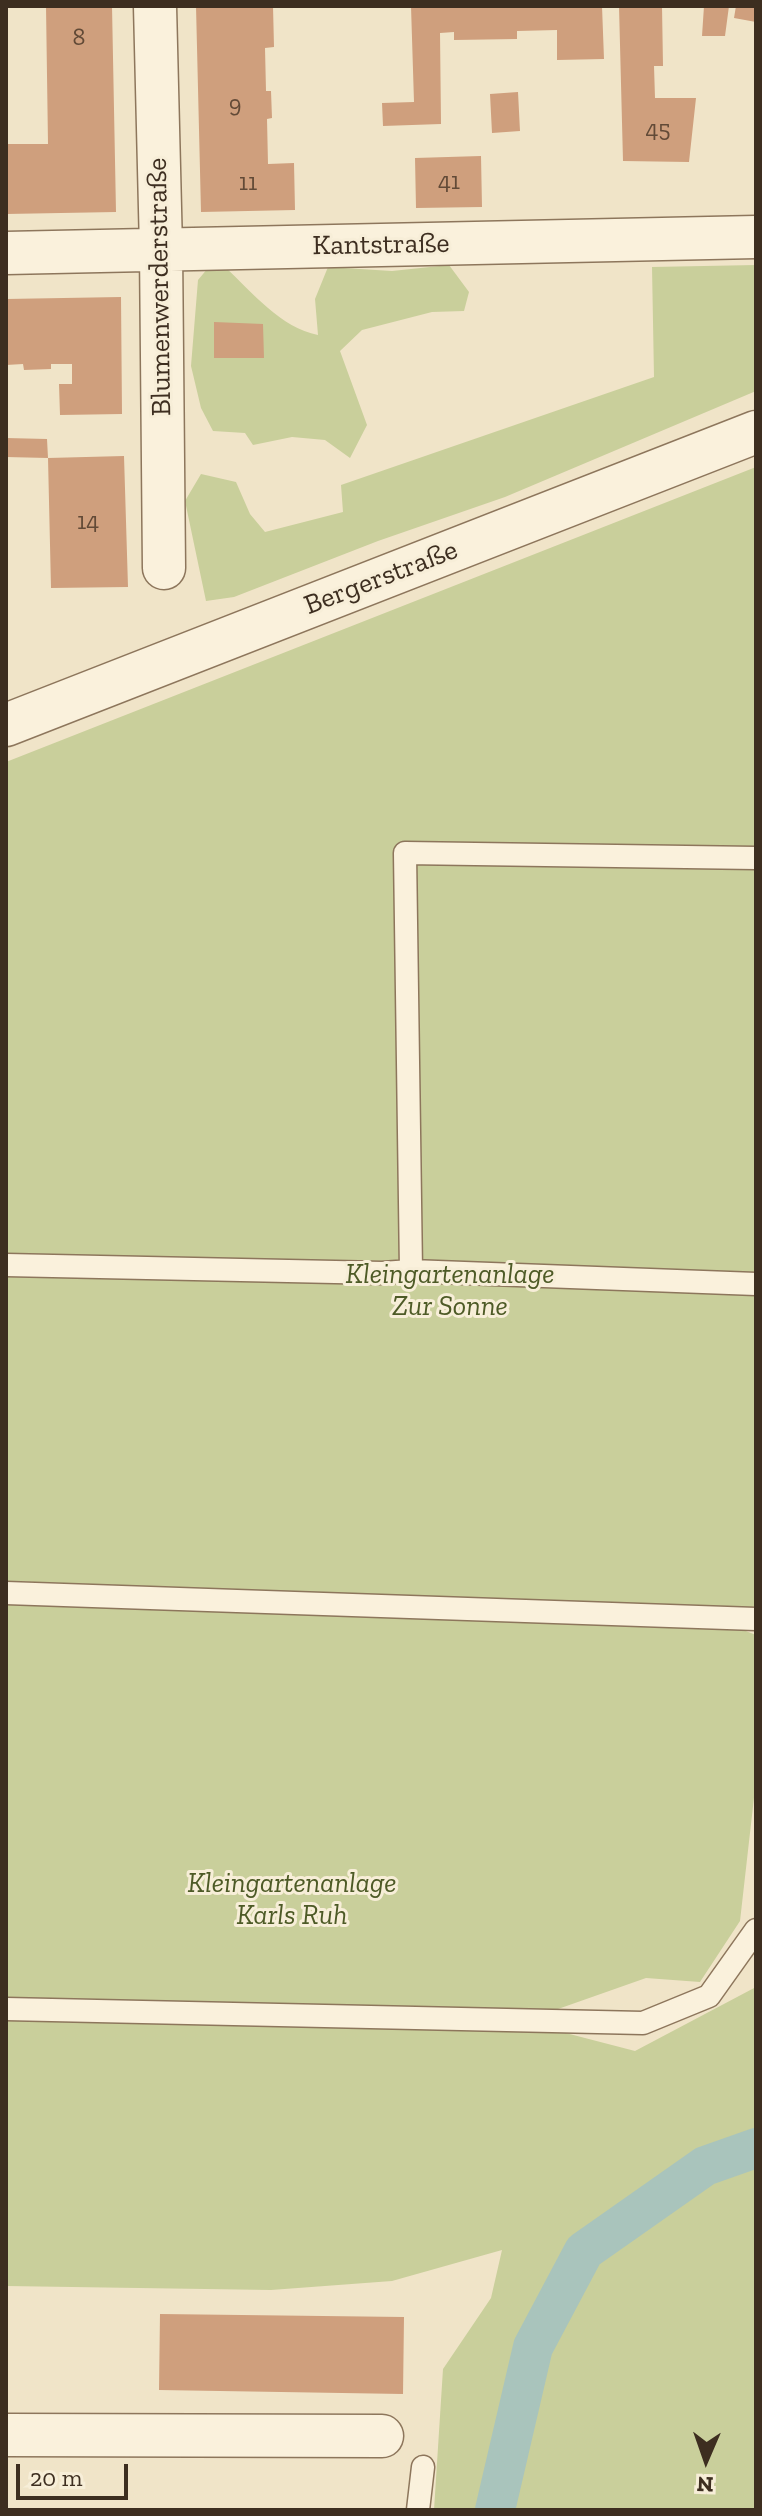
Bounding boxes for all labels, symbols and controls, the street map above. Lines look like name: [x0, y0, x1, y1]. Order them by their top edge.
house number: 8: [73, 24, 85, 52]
house number: 9: [229, 91, 241, 119]
house number: 45: [645, 116, 671, 144]
street label: Blumenwerderstraße: [141, 158, 179, 416]
house number: 41: [438, 168, 460, 196]
house number: 11: [239, 169, 257, 197]
street label: Kantstraße: [312, 227, 450, 263]
house number: 14: [77, 508, 99, 536]
street label: Bergerstraße: [300, 533, 462, 623]
park label: Kleingartenanlage Zur Sonne: [346, 1258, 554, 1324]
park label: Kleingartenanlage Karls Ruh: [188, 1867, 396, 1933]
north arrow: [666, 2420, 746, 2500]
scale bar: [20, 2448, 132, 2498]
text: 20 m: [30, 2463, 82, 2492]
text: N: [696, 2471, 714, 2498]

